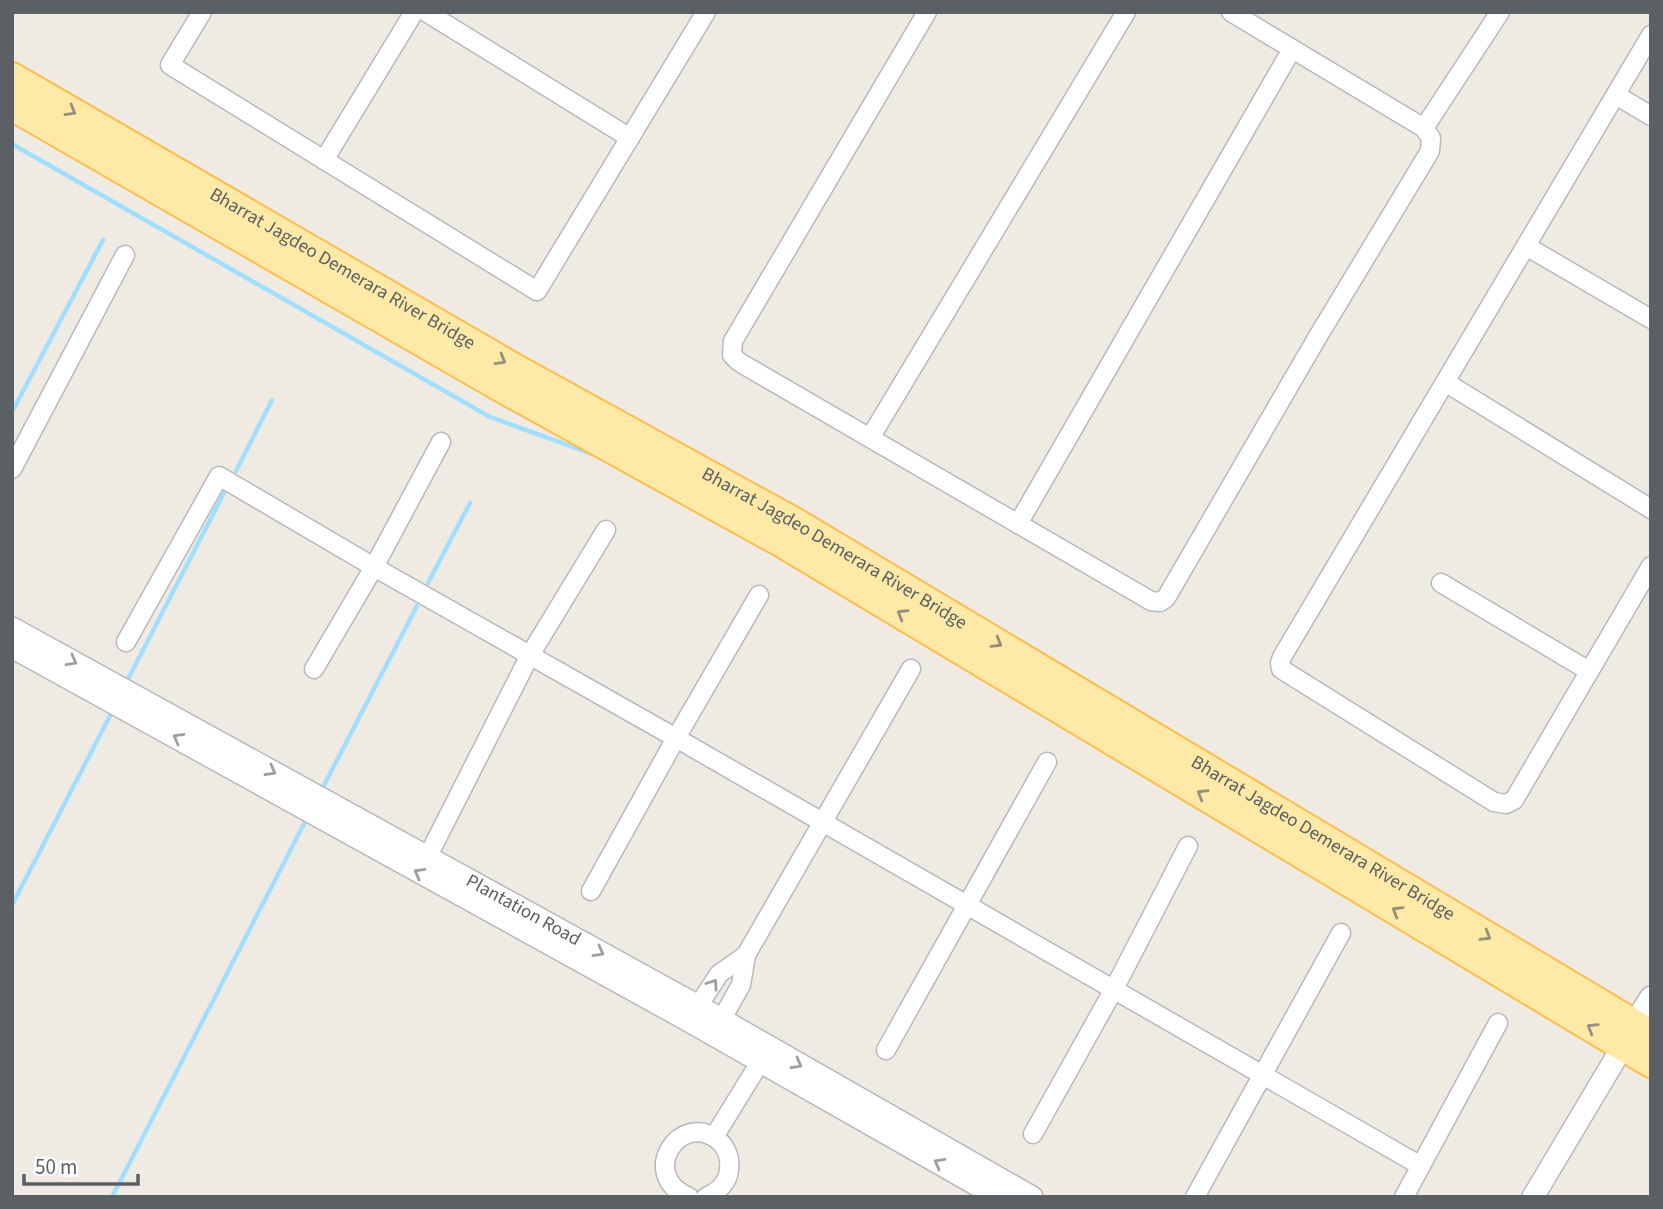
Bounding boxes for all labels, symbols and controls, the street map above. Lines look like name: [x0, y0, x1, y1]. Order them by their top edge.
one-way arrow: [64, 103, 77, 116]
street label: Bharrat Jagdeo Demerara River Bridge: [205, 181, 480, 356]
one-way arrow: [494, 352, 507, 365]
street label: Bharrat Jagdeo Demerara River Bridge: [697, 460, 972, 636]
one-way arrow: [896, 610, 909, 623]
one-way arrow: [989, 634, 1002, 647]
one-way arrow: [65, 652, 77, 666]
one-way arrow: [172, 733, 185, 747]
street label: Bharrat Jagdeo Demerara River Bridge: [1186, 749, 1460, 927]
one-way arrow: [264, 763, 276, 776]
one-way arrow: [1196, 789, 1209, 802]
street label: Plantation Road: [461, 867, 586, 952]
one-way arrow: [414, 868, 426, 881]
one-way arrow: [1392, 906, 1405, 919]
one-way arrow: [1479, 927, 1492, 940]
one-way arrow: [591, 944, 604, 957]
one-way arrow: [704, 979, 717, 992]
one-way arrow: [1587, 1023, 1600, 1036]
one-way arrow: [790, 1056, 802, 1069]
scale bar: [24, 1142, 138, 1186]
text: 50 m: [35, 1152, 77, 1182]
one-way arrow: [933, 1158, 946, 1171]

